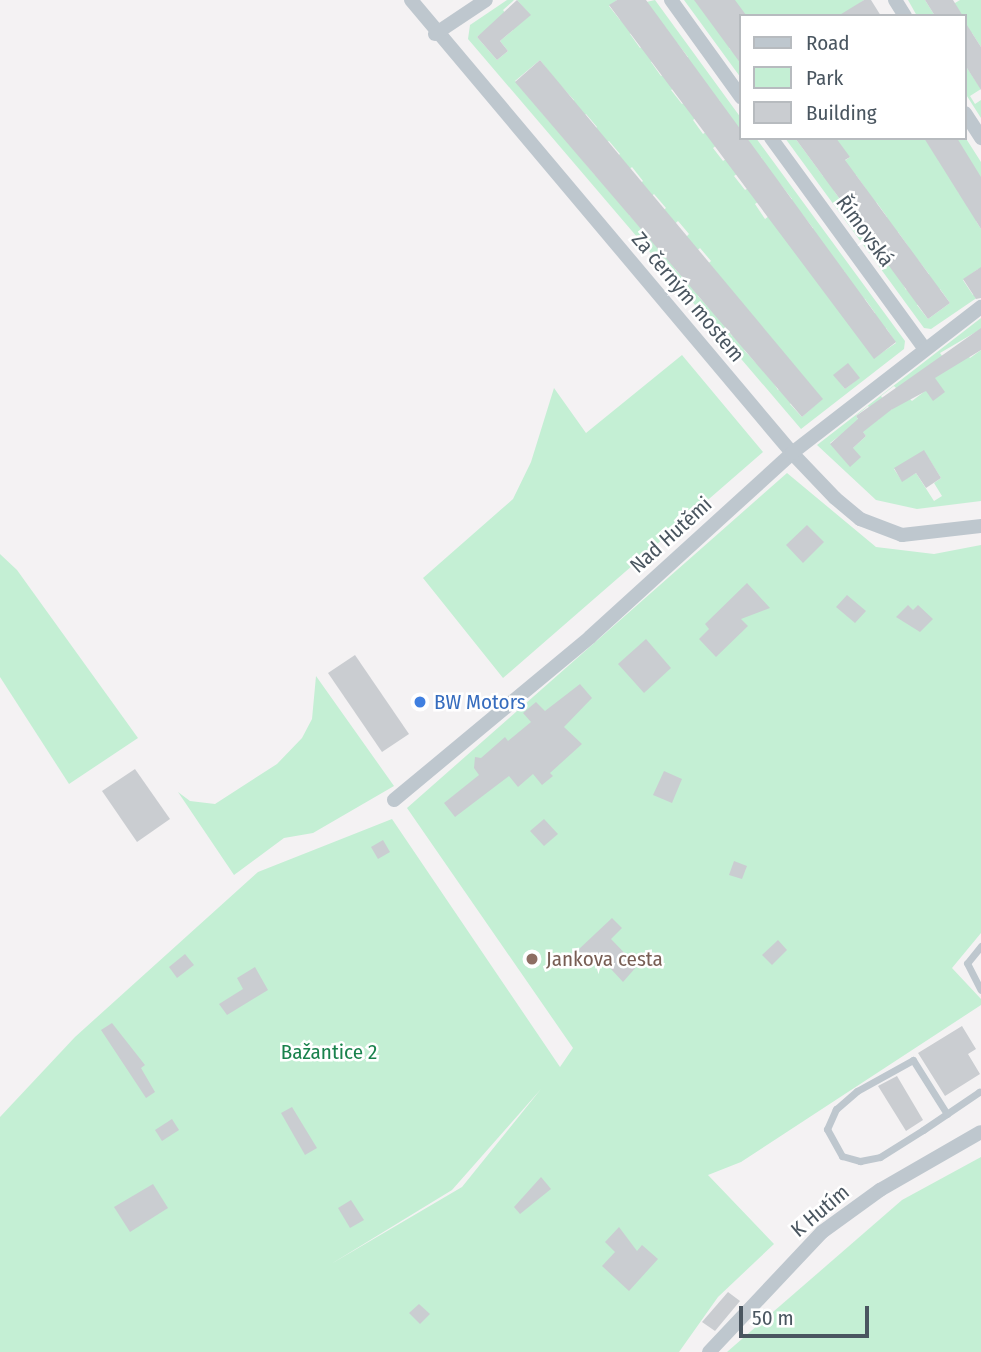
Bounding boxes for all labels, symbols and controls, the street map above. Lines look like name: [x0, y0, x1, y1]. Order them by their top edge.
legend: [740, 14, 967, 140]
text: Road: [806, 30, 850, 56]
text: Park: [806, 65, 843, 91]
text: Building: [806, 100, 877, 126]
street label: Římovská: [831, 191, 899, 271]
street label: Za černým mostem: [626, 227, 750, 367]
street label: Nad Hutěmi: [625, 492, 717, 578]
place label: BW Motors: [434, 689, 526, 715]
marker: BW Motors: [412, 694, 428, 710]
place label: Jankova cesta: [546, 946, 663, 972]
marker: Jankova cesta: [524, 951, 540, 967]
park label: Bažantice 2: [281, 1039, 377, 1065]
street label: K Hutím: [786, 1179, 854, 1243]
scale bar: [743, 1292, 872, 1336]
text: 50 m: [752, 1305, 794, 1331]

